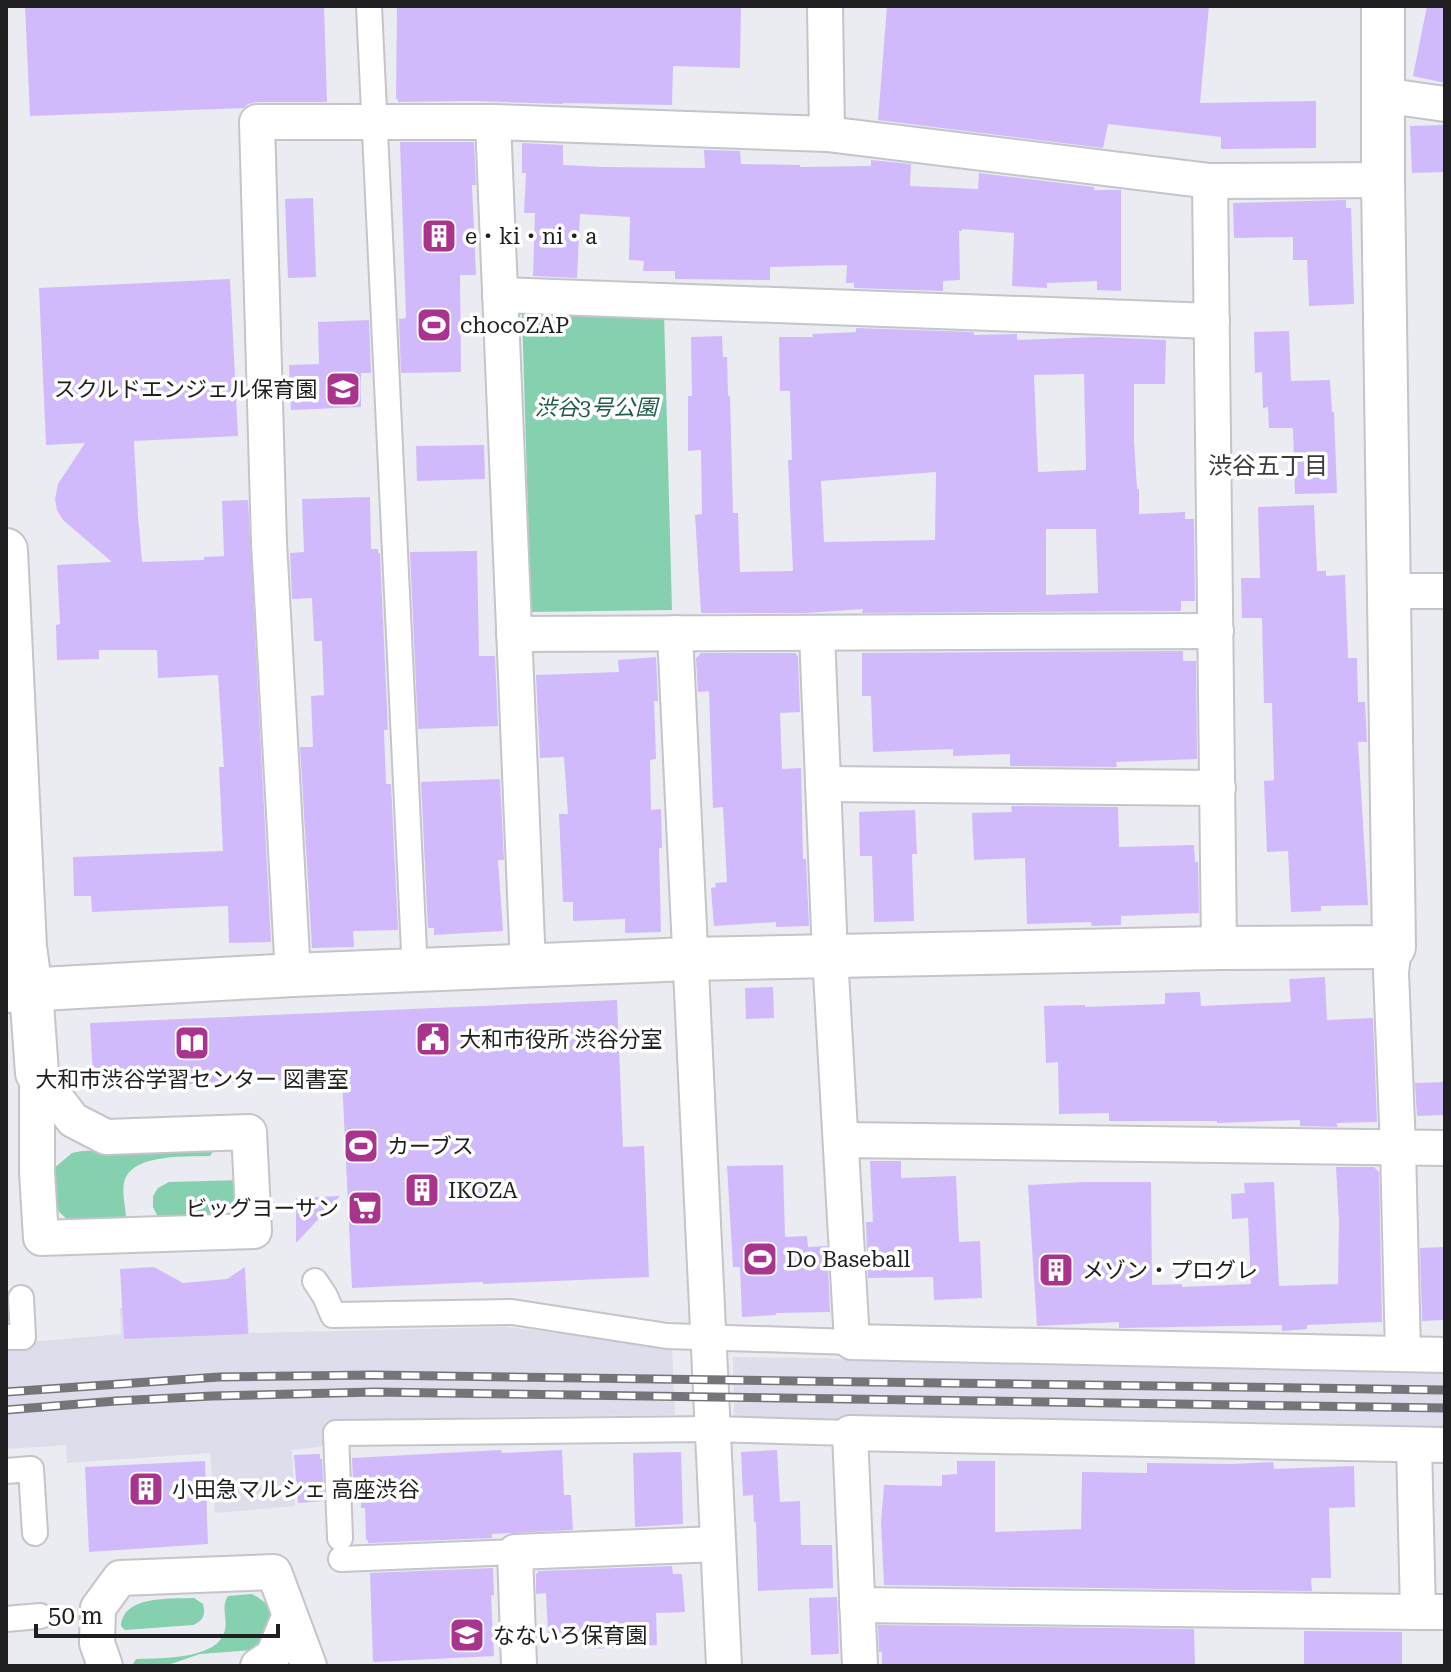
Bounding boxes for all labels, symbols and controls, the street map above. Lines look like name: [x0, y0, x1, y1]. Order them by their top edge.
building icon: e・ki・ni・a: [420, 217, 458, 255]
place label: e・ki・ni・a: [465, 224, 597, 249]
sports icon: chocoZAP: [415, 306, 453, 344]
place label: chocoZAP: [460, 313, 569, 338]
school or university icon: スクルドエンジェル保育園: [324, 370, 362, 408]
place label: スクルドエンジェル保育園: [54, 377, 317, 402]
park label: 渋谷3号公園: [535, 395, 660, 420]
district label: 渋谷五丁目: [1208, 452, 1328, 480]
public building icon: 大和市役所 渋谷分室: [414, 1020, 452, 1058]
library icon: 大和市渋谷学習センター 図書室: [173, 1024, 211, 1062]
place label: 大和市役所 渋谷分室: [459, 1027, 663, 1052]
place label: 大和市渋谷学習センター 図書室: [35, 1067, 349, 1092]
sports icon: カーブス: [342, 1127, 380, 1165]
place label: カーブス: [387, 1134, 474, 1159]
building icon: IKOZA: [403, 1171, 441, 1209]
place label: IKOZA: [448, 1178, 518, 1203]
supermarket icon: ビッグヨーサン: [346, 1189, 384, 1227]
place label: ビッグヨーサン: [185, 1196, 339, 1221]
sports icon: Do Baseball: [741, 1240, 779, 1278]
place label: Do Baseball: [786, 1247, 911, 1272]
building icon: メゾン・プログレ: [1037, 1251, 1075, 1289]
place label: メゾン・プログレ: [1082, 1258, 1258, 1283]
building icon: 小田急マルシェ 高座渋谷: [127, 1470, 165, 1508]
place label: 小田急マルシェ 高座渋谷: [172, 1477, 420, 1502]
scale bar: [36, 1588, 278, 1638]
text: 50 m: [48, 1602, 103, 1630]
school or university icon: なないろ保育園: [448, 1616, 486, 1654]
place label: なないろ保育園: [493, 1623, 647, 1648]

